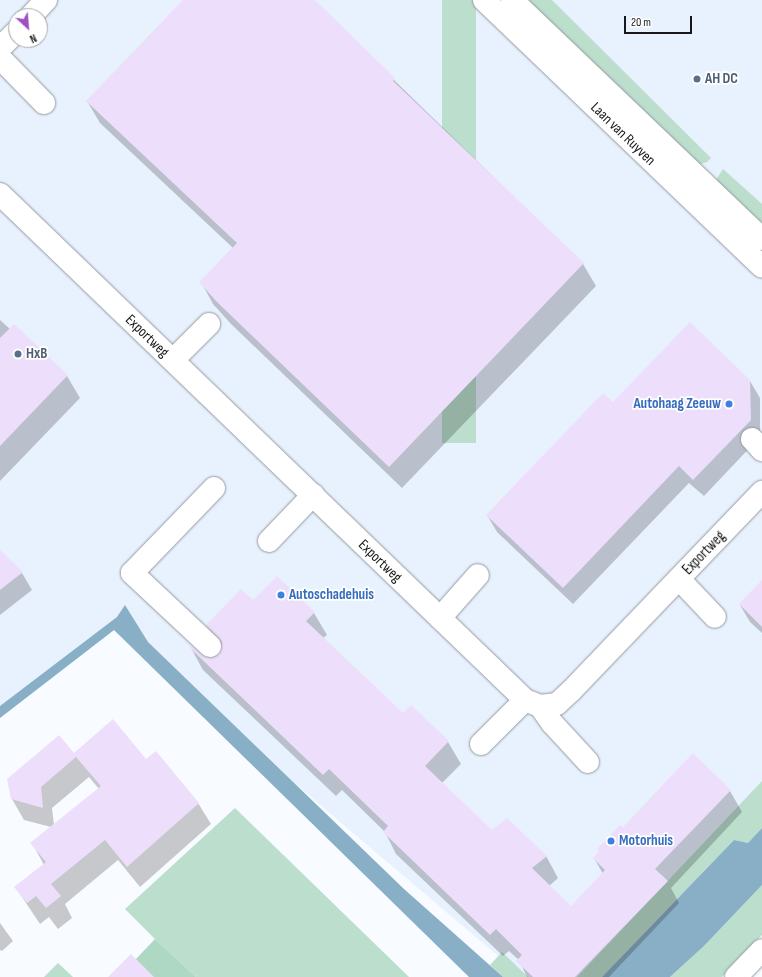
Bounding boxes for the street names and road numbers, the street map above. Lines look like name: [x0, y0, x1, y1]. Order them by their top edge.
street label: Laan van Ruyven: [587, 99, 659, 169]
street label: Exportweg: [121, 311, 173, 361]
street label: Exportweg: [679, 527, 729, 579]
street label: Exportweg: [354, 536, 406, 586]

